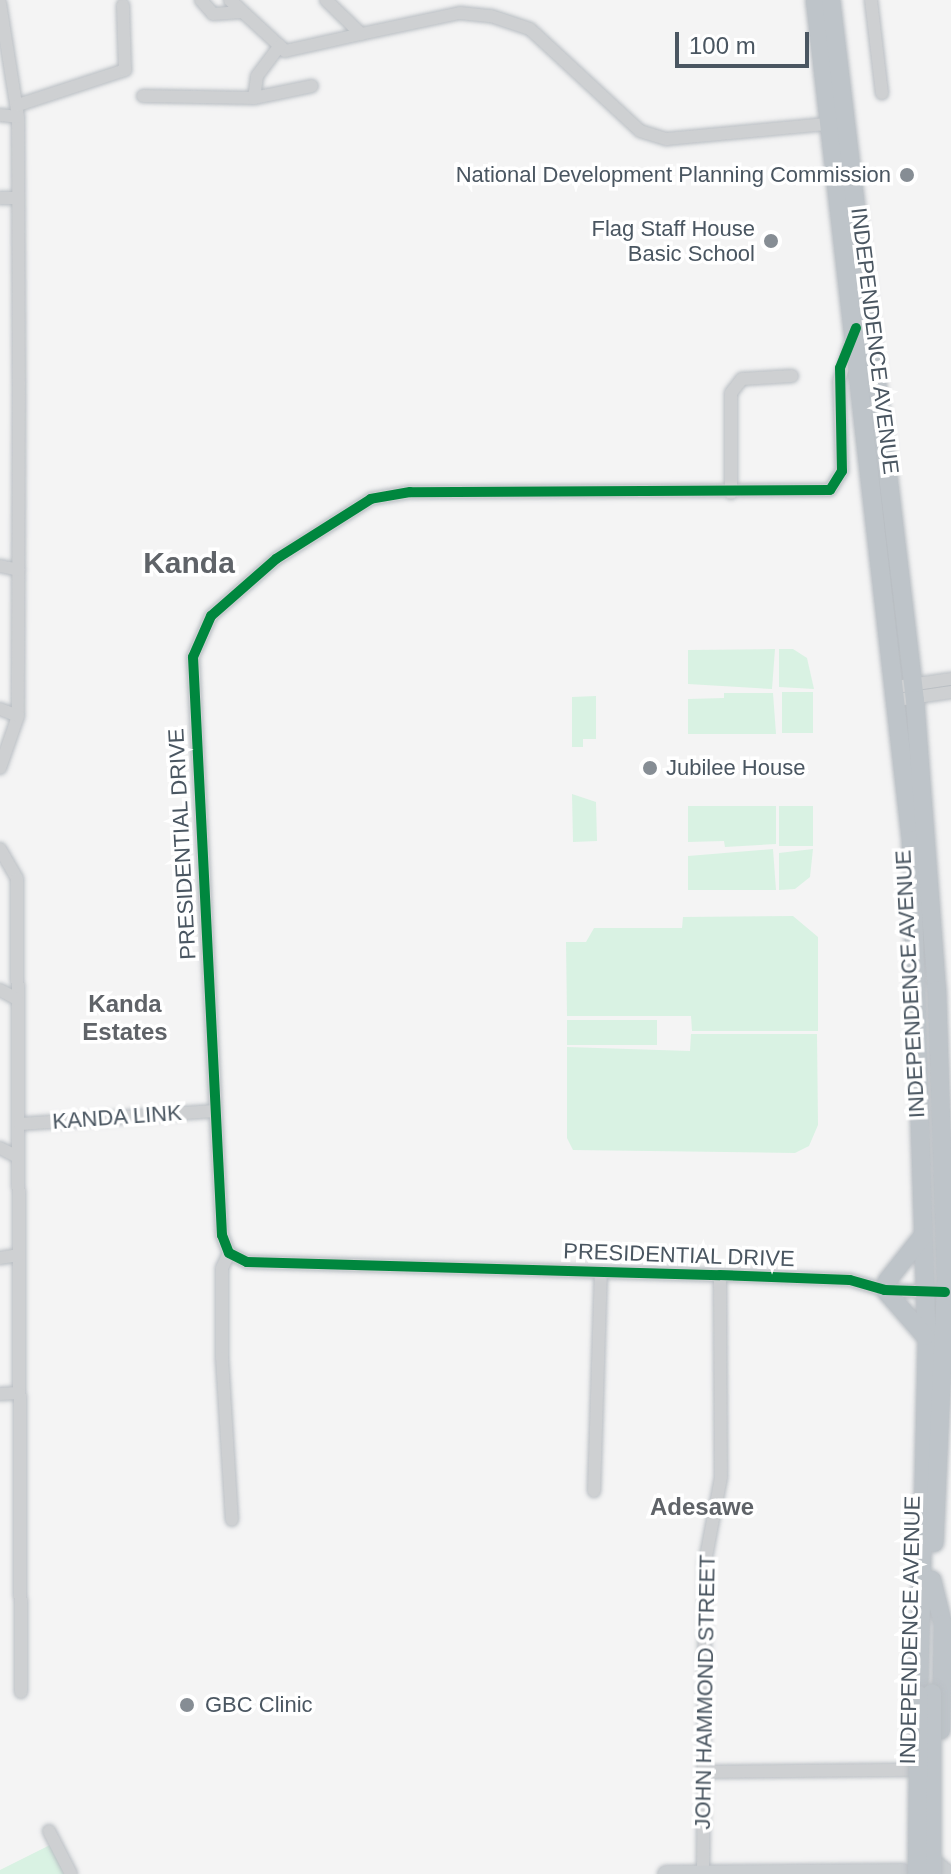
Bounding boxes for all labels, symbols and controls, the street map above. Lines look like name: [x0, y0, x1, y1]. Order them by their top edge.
scale bar: [679, 16, 813, 66]
text: 100 m: [689, 32, 756, 59]
place label: National Development Planning Commission: [456, 162, 891, 188]
marker: National Development Planning Commission: [898, 166, 916, 184]
street label: INDEPENDENCE AVENUE: [845, 206, 905, 476]
place label: Flag Staff House Basic School: [592, 215, 755, 266]
marker: Flag Staff House Basic School: [762, 232, 780, 250]
district label: Kanda: [143, 545, 235, 581]
street label: PRESIDENTIAL DRIVE: [163, 727, 201, 961]
place label: Jubilee House: [666, 755, 805, 781]
marker: Jubilee House: [641, 759, 659, 777]
street label: INDEPENDENCE AVENUE: [890, 849, 930, 1119]
district label: Kanda Estates: [82, 990, 168, 1046]
street label: KANDA LINK: [51, 1099, 183, 1135]
street label: PRESIDENTIAL DRIVE: [562, 1238, 796, 1272]
district label: Adesawe: [650, 1493, 754, 1521]
street label: INDEPENDENCE AVENUE: [894, 1495, 926, 1765]
street label: JOHN HAMMOND STREET: [689, 1554, 721, 1830]
place label: GBC Clinic: [205, 1692, 313, 1718]
marker: GBC Clinic: [176, 1694, 198, 1716]

